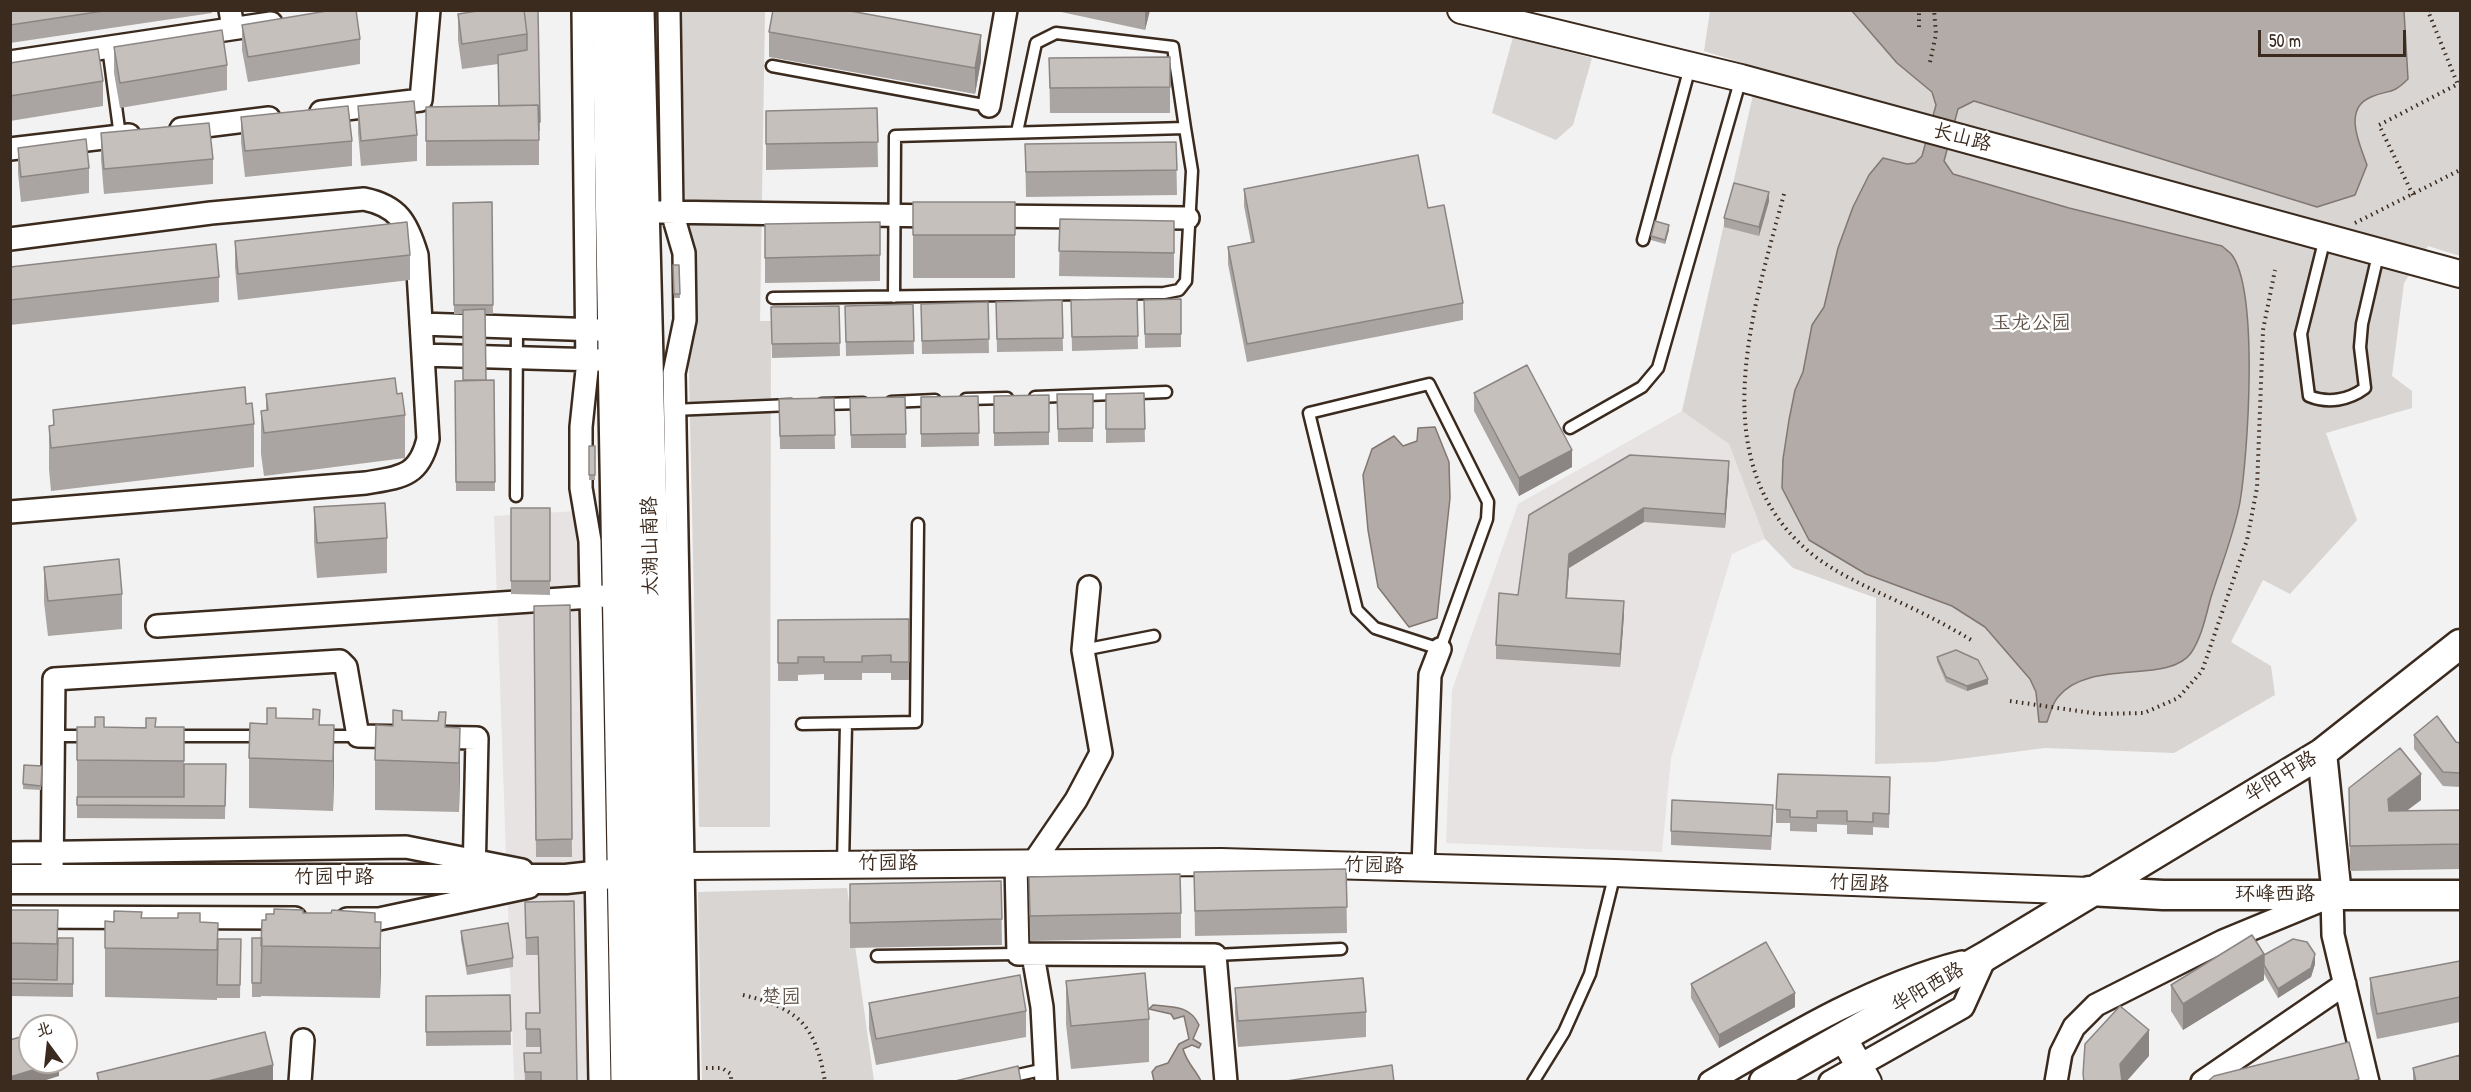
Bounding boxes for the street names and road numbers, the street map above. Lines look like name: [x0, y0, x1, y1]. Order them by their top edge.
street label: 长山路: [1930, 119, 1994, 157]
street label: 太湖山南路: [638, 496, 664, 596]
street label: 华阳中路: [2241, 746, 2321, 808]
street label: 竹园路: [858, 852, 918, 876]
street label: 竹园路: [1344, 853, 1404, 879]
street label: 竹园中路: [294, 866, 374, 890]
street label: 竹园路: [1828, 870, 1890, 898]
street label: 环峰西路: [2235, 883, 2315, 907]
street label: 华阳西路: [1887, 958, 1969, 1018]

